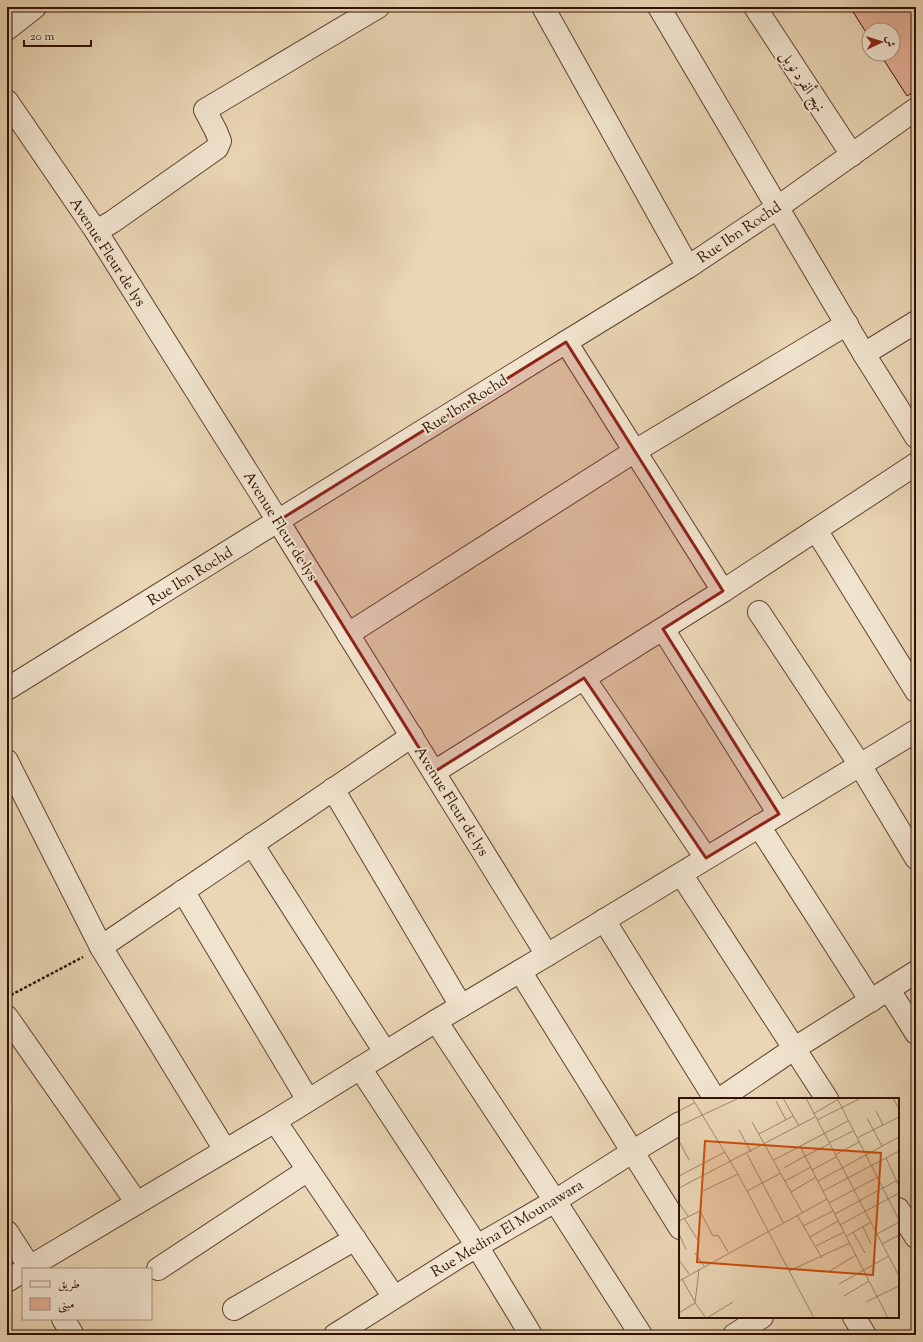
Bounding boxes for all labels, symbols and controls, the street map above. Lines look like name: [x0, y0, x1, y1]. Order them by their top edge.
scale bar: [24, 22, 91, 48]
north arrow: [861, 22, 901, 62]
text: 20 m: [30, 28, 55, 46]
text: ش: [882, 35, 898, 47]
street label: نهج ألفرد نوبل: [772, 46, 831, 118]
street label: Avenue Fleur de lys: [64, 194, 150, 311]
street label: Rue Ibn Rochd: [694, 197, 786, 269]
street label: Rue Ibn Rochd: [419, 370, 513, 440]
street label: Avenue Fleur de lys: [237, 468, 322, 586]
street label: Rue Ibn Rochd: [144, 542, 238, 612]
street label: Avenue Fleur de lys: [408, 743, 493, 861]
inset map: [679, 1098, 899, 1318]
street label: Rue Medina El Mounawara: [428, 1175, 588, 1283]
legend: [22, 1268, 152, 1320]
text: طريق: [58, 1276, 80, 1294]
text: مبنى: [58, 1296, 74, 1314]

